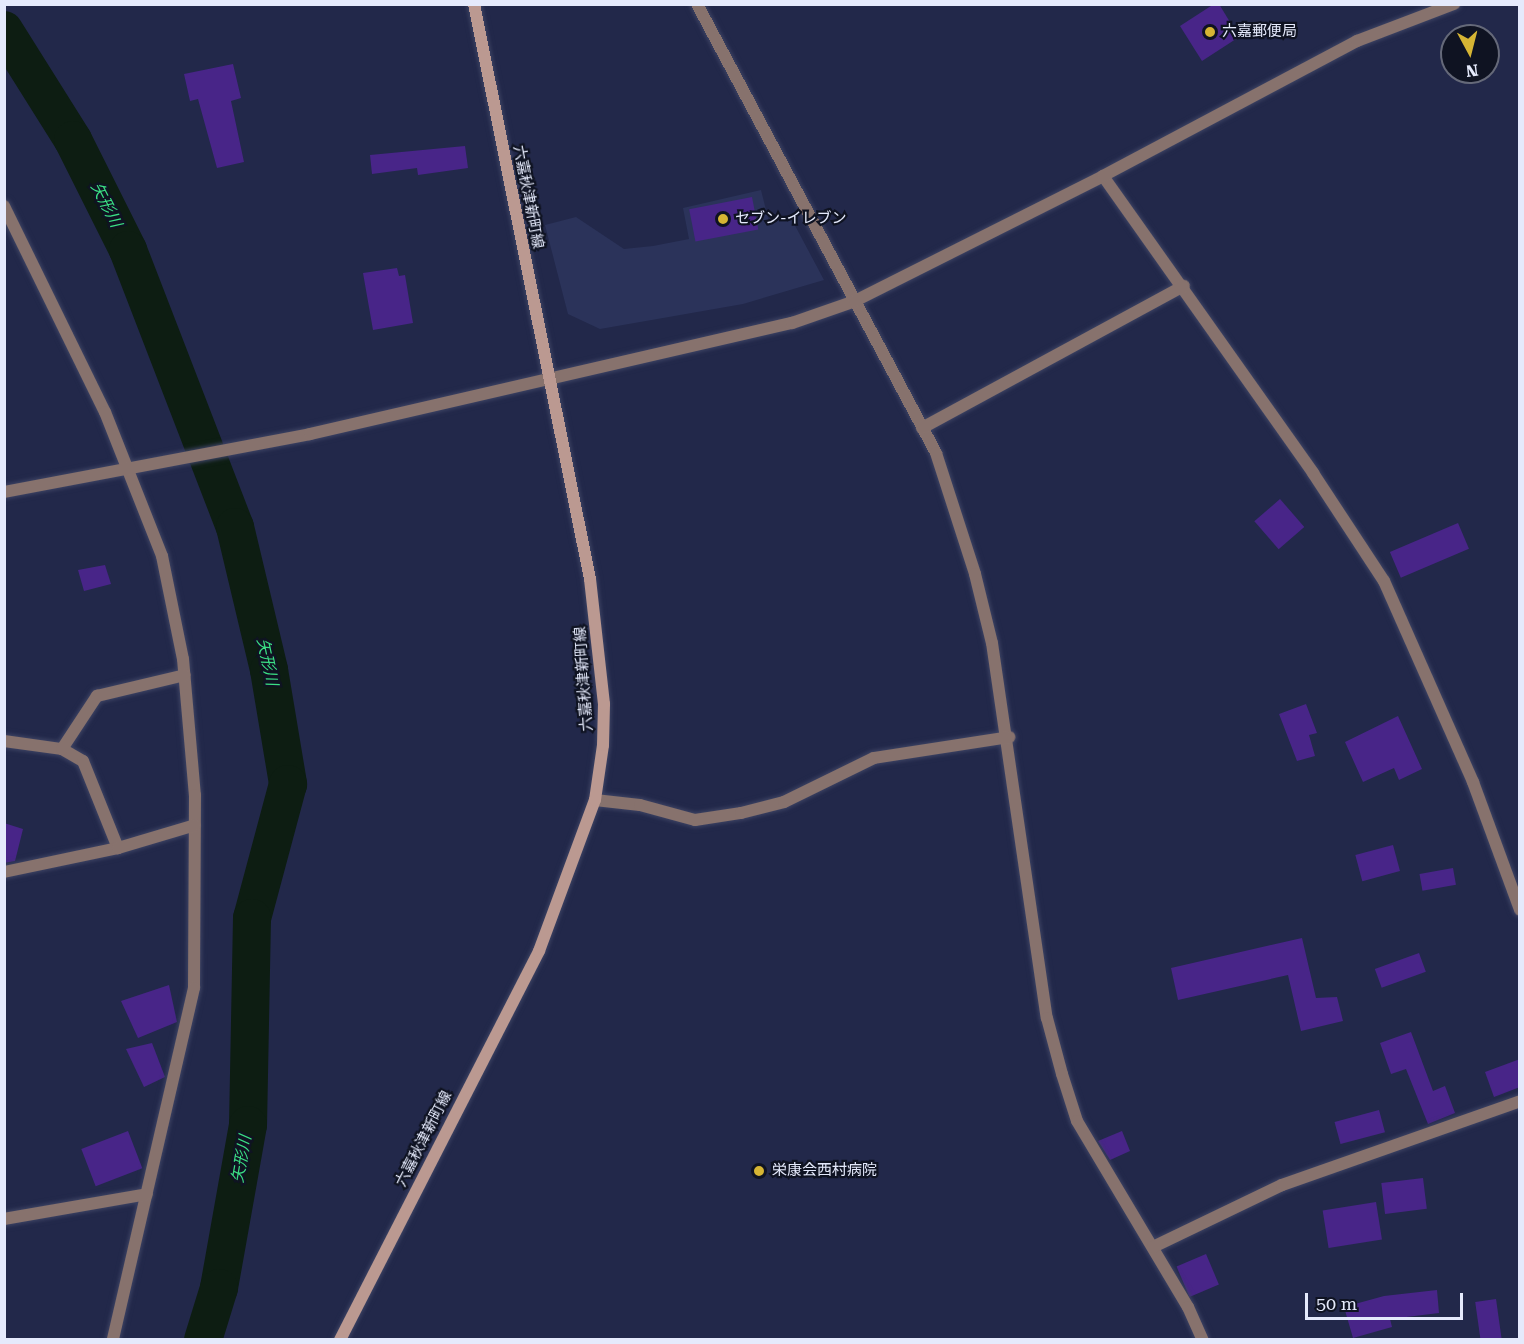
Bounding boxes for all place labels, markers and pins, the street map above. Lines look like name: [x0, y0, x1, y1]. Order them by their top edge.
place label: 六嘉郵便局: [1222, 23, 1297, 41]
marker: 六嘉郵便局: [1203, 25, 1217, 39]
place label: セブン-イレブン: [735, 210, 847, 228]
marker: セブン-イレブン: [716, 212, 730, 226]
marker: 栄康会西村病院: [750, 1162, 768, 1180]
place label: 栄康会西村病院: [772, 1162, 877, 1180]

